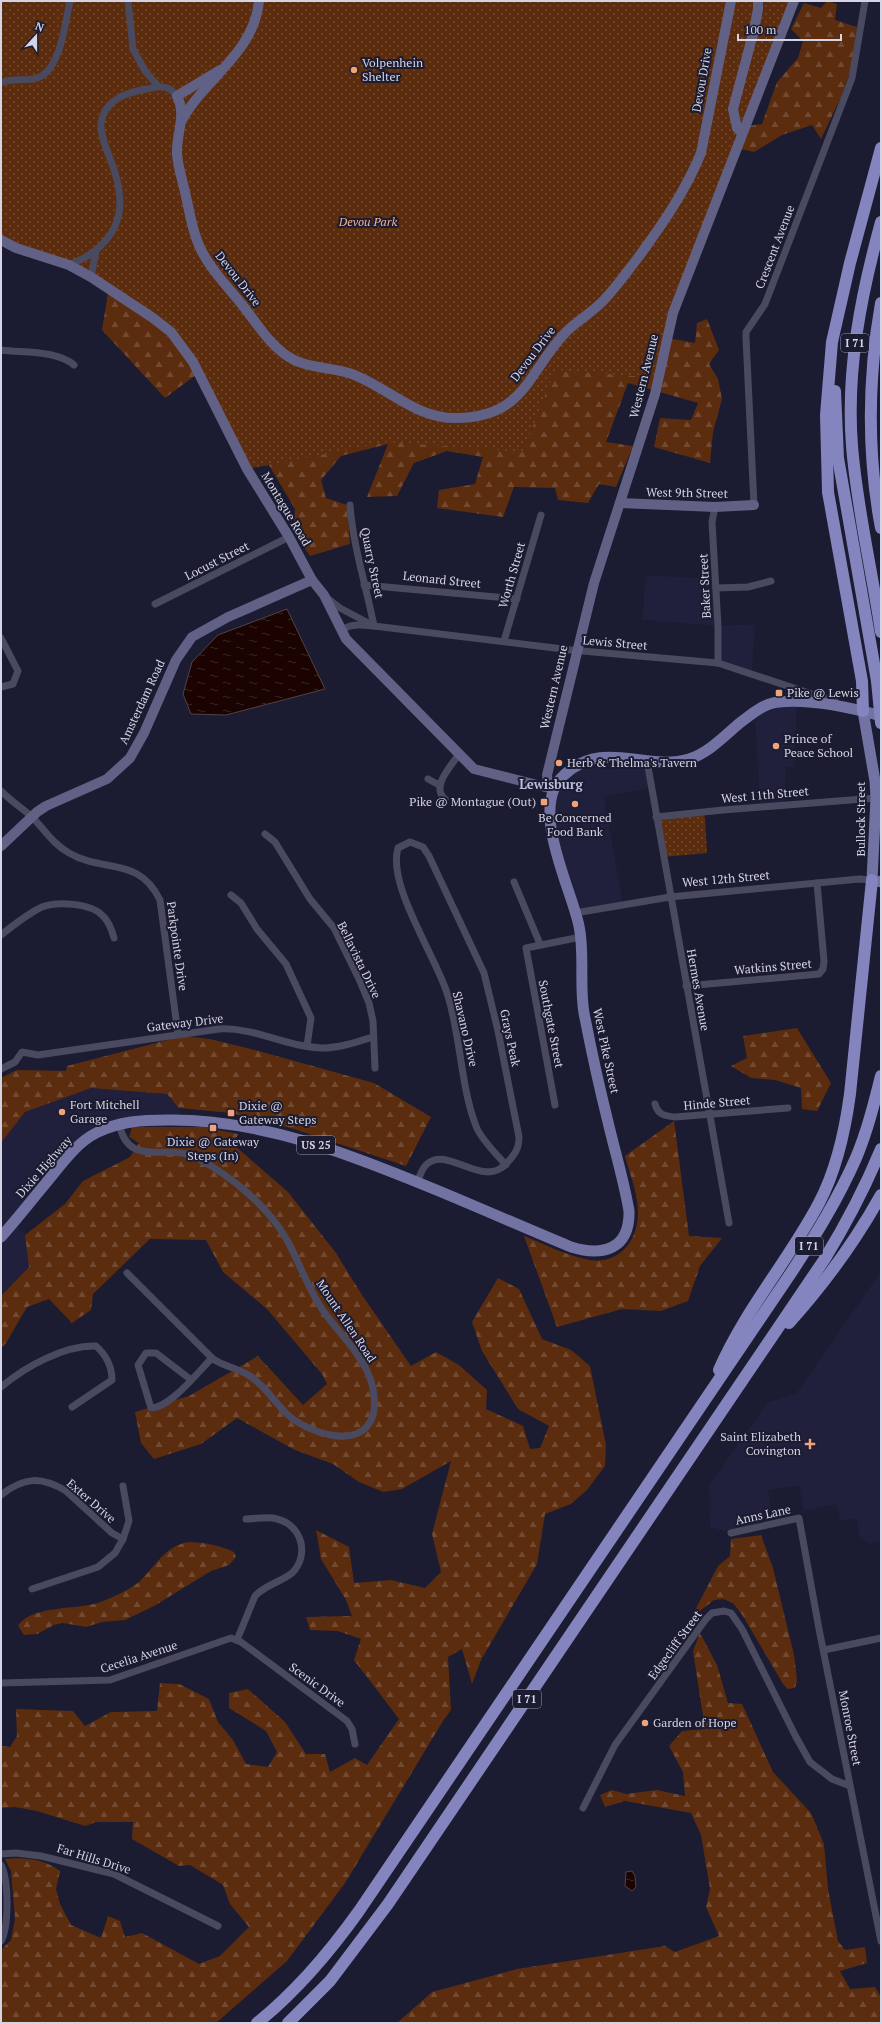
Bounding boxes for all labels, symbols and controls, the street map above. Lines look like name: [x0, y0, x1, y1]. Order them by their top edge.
north arrow: [16, 16, 56, 56]
scale bar: [738, 16, 841, 42]
text: N: [33, 19, 47, 35]
text: 100 m: [744, 22, 777, 37]
street label: Devou Drive: [688, 46, 715, 113]
place label: Volpenhein Shelter: [362, 55, 423, 84]
marker: Volpenhein Shelter: [349, 65, 359, 75]
street label: Crescent Avenue: [752, 203, 797, 291]
park label: Devou Park: [338, 214, 397, 229]
street label: Devou Drive: [212, 248, 264, 309]
street label: Devou Drive: [507, 323, 558, 384]
street label: Western Avenue: [626, 332, 661, 419]
road number: I 71: [841, 334, 869, 352]
street label: Montague Road: [258, 469, 315, 549]
street label: West 9th Street: [646, 484, 729, 501]
street label: Quarry Street: [358, 526, 387, 600]
street label: Locust Street: [182, 538, 252, 583]
street label: Worth Street: [495, 540, 528, 610]
street label: Baker Street: [695, 553, 714, 619]
street label: Leonard Street: [402, 568, 482, 591]
street label: Lewis Street: [582, 632, 649, 653]
street label: Western Avenue: [537, 643, 570, 730]
street label: Amsterdam Road: [115, 657, 168, 746]
place label: Pike @ Lewis: [787, 685, 859, 700]
marker: Pike @ Lewis: [774, 688, 784, 698]
place label: Prince of Peace School: [784, 731, 854, 760]
marker: Prince of Peace School: [771, 741, 781, 751]
place label: Herb & Thelma's Tavern: [567, 755, 697, 770]
marker: Herb & Thelma's Tavern: [554, 758, 564, 768]
district label: Lewisburg: [519, 775, 583, 793]
street label: Bullock Street: [853, 781, 868, 856]
street label: West 11th Street: [720, 783, 810, 806]
place label: Pike @ Montague (Out): [409, 794, 536, 809]
marker: Pike @ Montague (Out): [539, 797, 549, 807]
marker: Be Concerned Food Bank: [570, 799, 580, 809]
place label: Be Concerned Food Bank: [538, 810, 612, 839]
street label: West 12th Street: [681, 867, 771, 890]
street label: Parkpointe Drive: [164, 900, 191, 992]
street label: Bellavista Drive: [334, 919, 385, 1001]
street label: Hermes Avenue: [684, 948, 713, 1032]
street label: Watkins Street: [733, 956, 813, 977]
street label: Southgate Street: [536, 979, 567, 1070]
street label: Shavano Drive: [450, 990, 481, 1068]
street label: West Pike Street: [590, 1007, 623, 1095]
street label: Grays Peak: [497, 1008, 524, 1069]
street label: Gateway Drive: [146, 1010, 224, 1035]
street label: Hinde Street: [683, 1092, 752, 1113]
place label: Fort Mitchell Garage: [70, 1097, 140, 1126]
place label: Dixie @ Gateway Steps: [239, 1098, 316, 1127]
marker: Fort Mitchell Garage: [57, 1107, 67, 1117]
marker: Dixie @ Gateway Steps: [226, 1108, 236, 1118]
marker: Dixie @ Gateway Steps (In): [208, 1123, 218, 1133]
street label: Dixie Highway: [13, 1132, 75, 1201]
place label: Dixie @ Gateway Steps (In): [167, 1134, 260, 1163]
road number: US 25: [297, 1136, 335, 1154]
road number: I 71: [795, 1237, 823, 1255]
street label: Mount Allen Road: [313, 1277, 380, 1365]
place label: Saint Elizabeth Covington: [720, 1429, 801, 1458]
marker: Saint Elizabeth Covington: [804, 1438, 816, 1450]
street label: Exter Drive: [64, 1475, 119, 1526]
street label: Anns Lane: [734, 1501, 792, 1528]
street label: Edgecliff Street: [644, 1607, 705, 1682]
street label: Cecelia Avenue: [98, 1637, 179, 1676]
street label: Scenic Drive: [286, 1659, 348, 1710]
street label: Monroe Street: [836, 1689, 865, 1767]
road number: I 71: [513, 1690, 541, 1708]
place label: Garden of Hope: [653, 1715, 737, 1730]
marker: Garden of Hope: [640, 1718, 650, 1728]
street label: Far Hills Drive: [55, 1840, 133, 1877]

